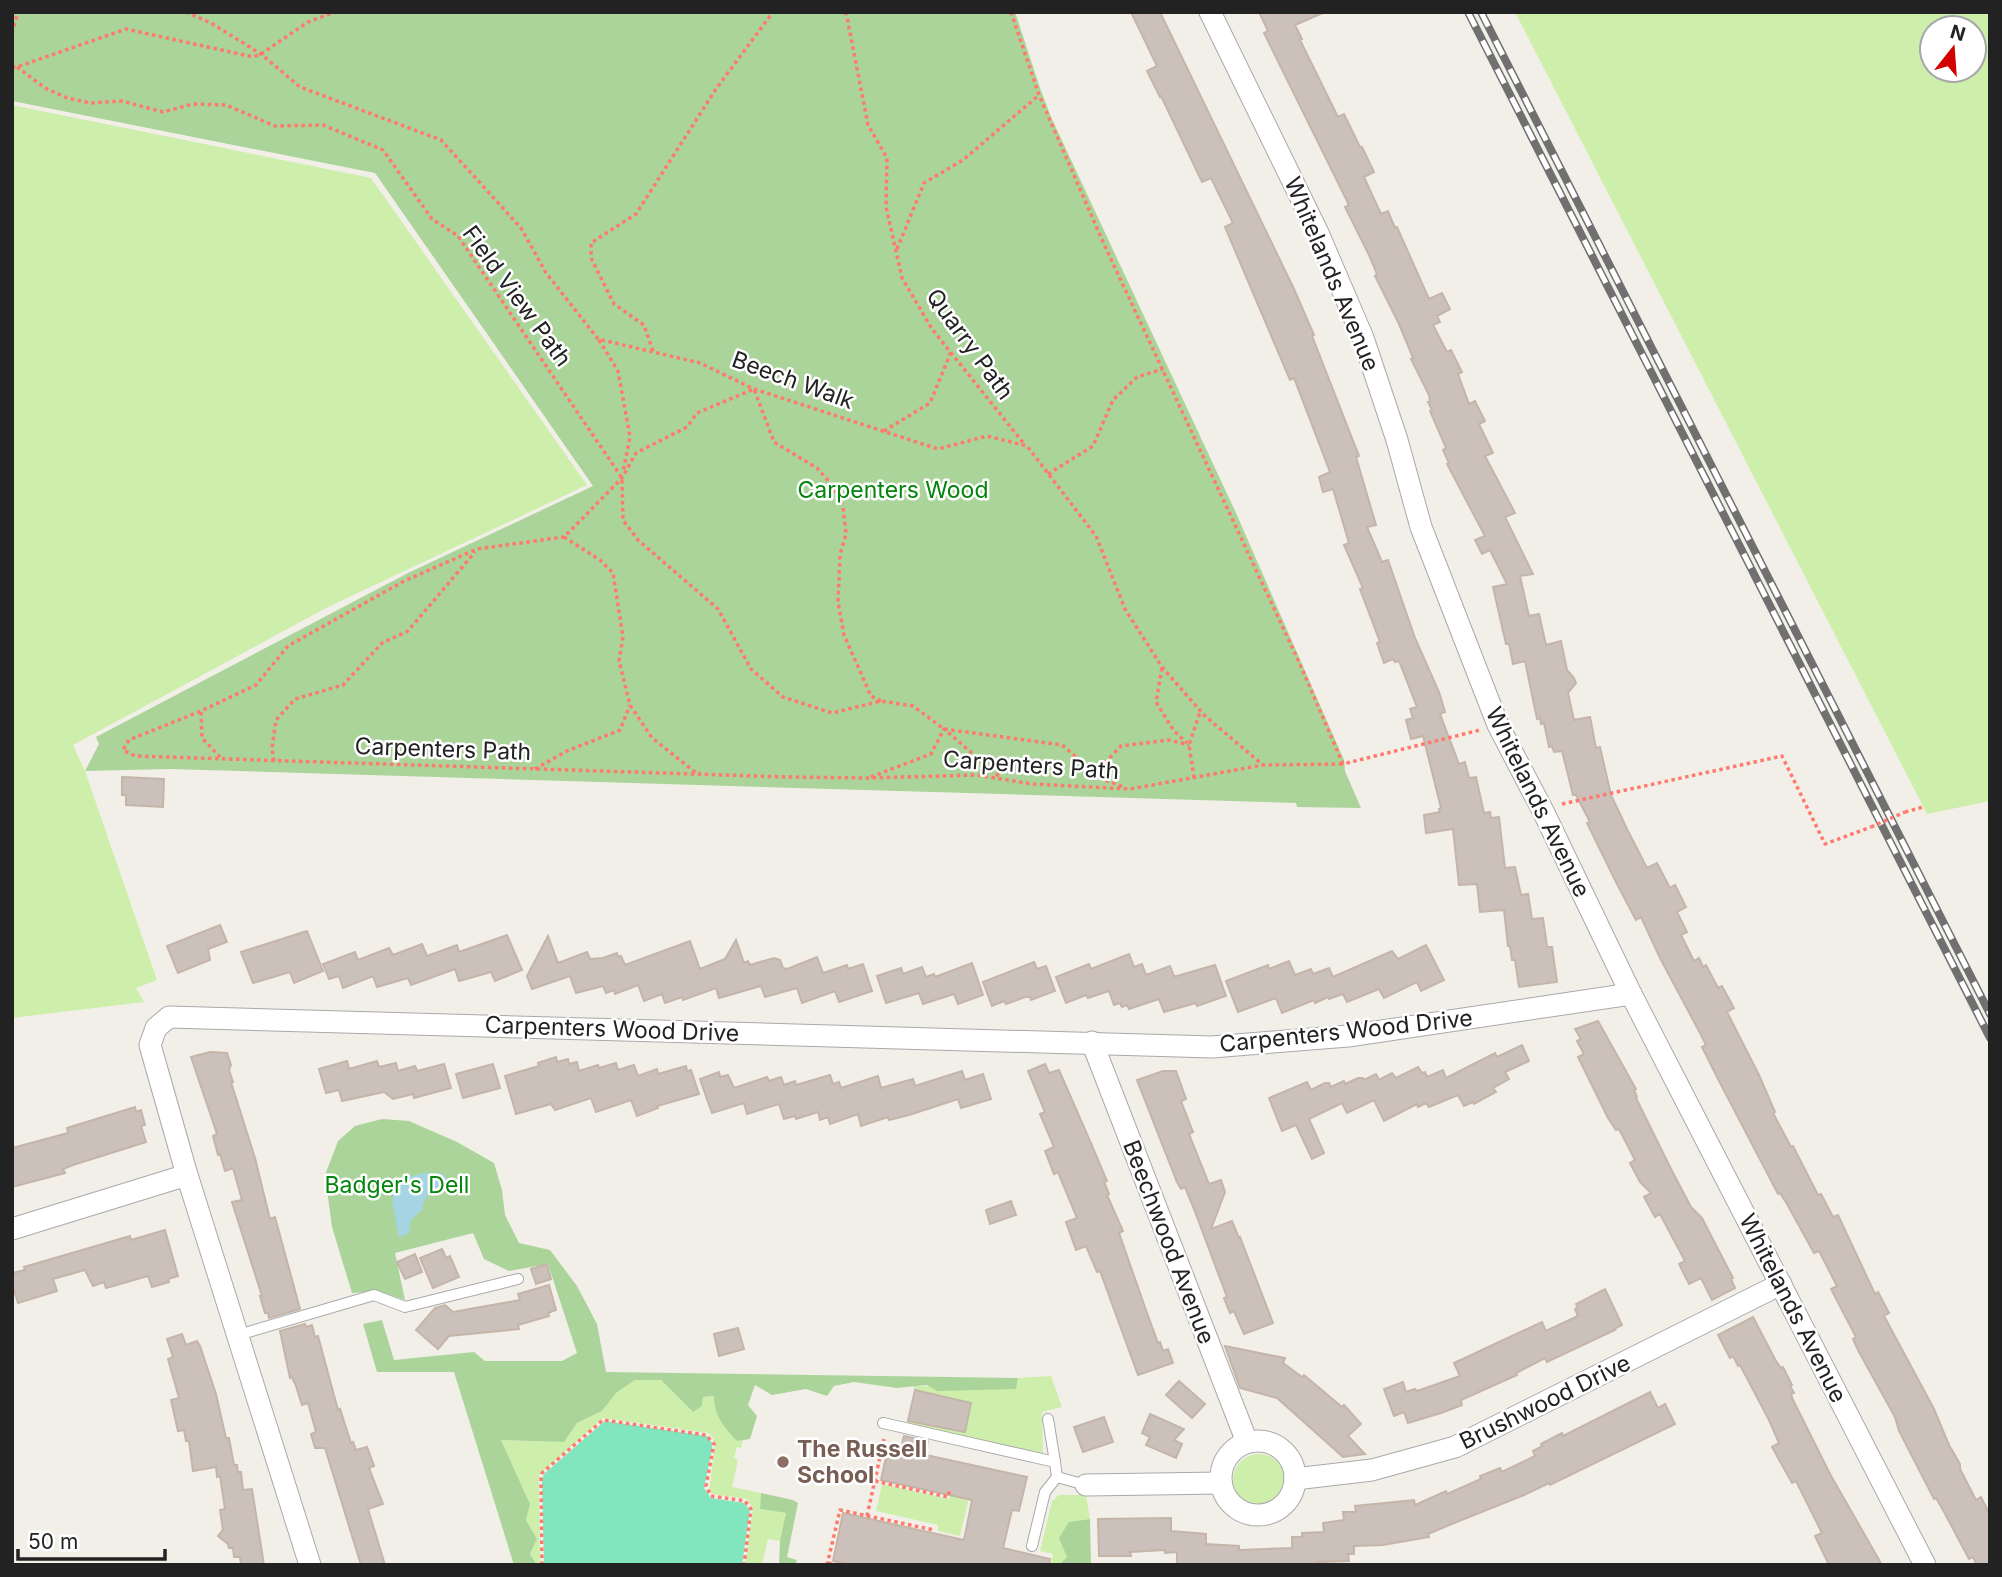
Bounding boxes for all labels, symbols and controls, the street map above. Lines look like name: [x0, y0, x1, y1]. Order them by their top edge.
north arrow: [1918, 14, 1988, 84]
text: N: [1948, 20, 1968, 46]
street label: Whitelands Avenue: [1278, 173, 1386, 375]
street label: Field View Path: [457, 220, 577, 372]
street label: Quarry Path: [920, 283, 1020, 405]
street label: Beech Walk: [728, 345, 858, 415]
park label: Carpenters Wood: [798, 476, 988, 504]
street label: Whitelands Avenue: [1480, 702, 1596, 902]
street label: Carpenters Path: [354, 732, 532, 766]
street label: Carpenters Path: [942, 745, 1120, 785]
street label: Carpenters Wood Drive: [1218, 1004, 1474, 1058]
street label: Carpenters Wood Drive: [484, 1011, 740, 1047]
street label: Beechwood Avenue: [1117, 1136, 1221, 1348]
park label: Badger's Dell: [325, 1171, 469, 1199]
street label: Whitelands Avenue: [1733, 1209, 1853, 1407]
street label: Brushwood Drive: [1455, 1349, 1635, 1455]
place label: The Russell School: [797, 1435, 927, 1489]
marker: The Russell School: [775, 1454, 791, 1470]
scale bar: [18, 1518, 164, 1562]
text: 50 m: [28, 1529, 78, 1554]

